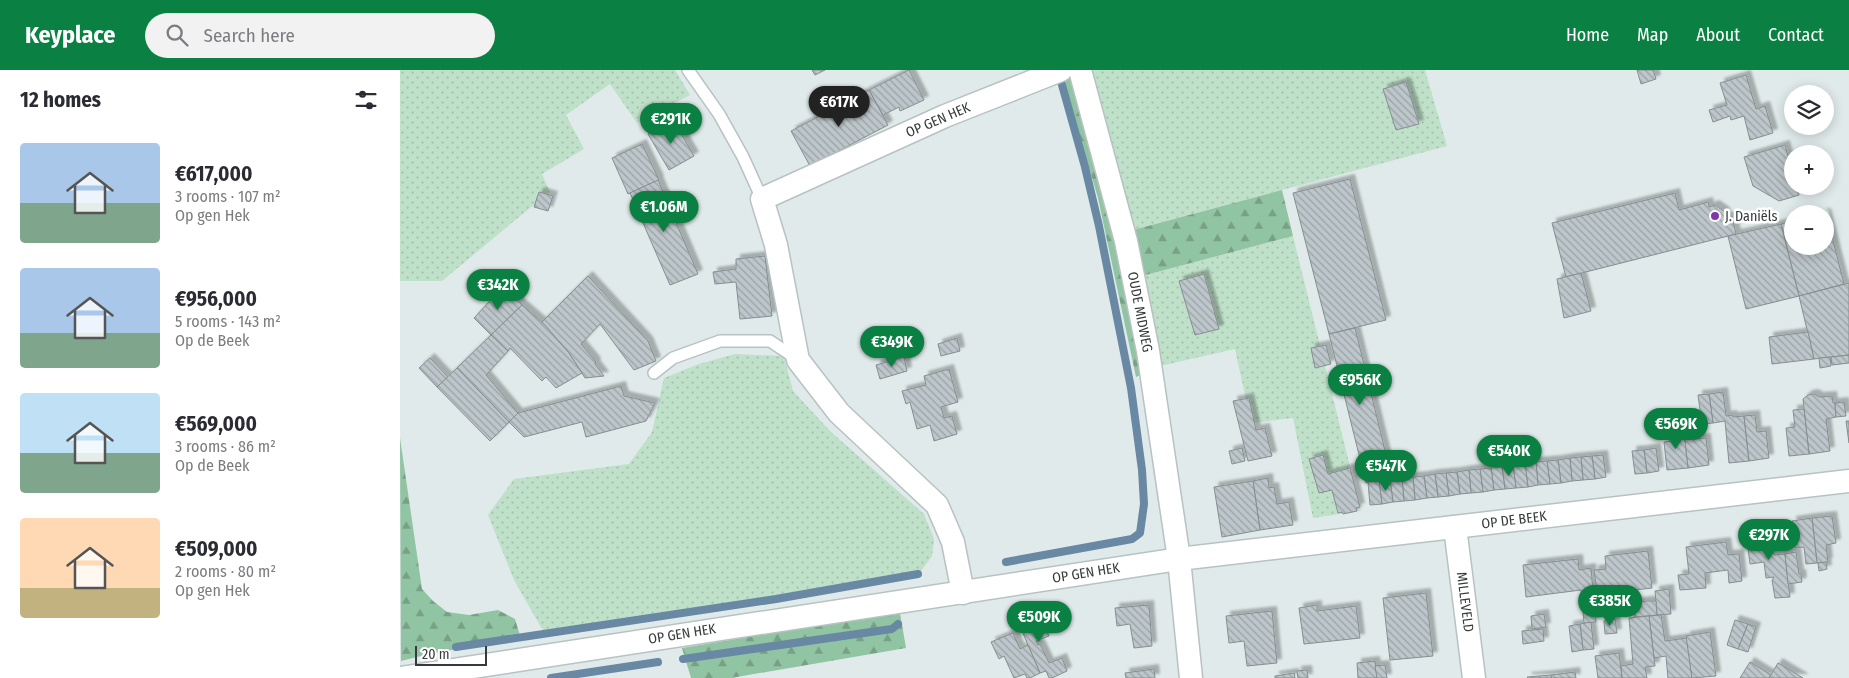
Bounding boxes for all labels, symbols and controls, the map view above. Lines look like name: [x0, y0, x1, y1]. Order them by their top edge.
search box: [145, 13, 495, 58]
text: Keyplace: [25, 21, 115, 49]
icon: search: [163, 21, 191, 49]
text: Search here: [203, 24, 295, 47]
text: Home: [1566, 24, 1609, 46]
text: Map: [1637, 24, 1668, 46]
text: About: [1696, 24, 1740, 46]
text: Contact: [1768, 24, 1824, 46]
pin: €617K: [804, 85, 874, 128]
map controls: [1784, 85, 1834, 255]
button: layers: [1784, 85, 1834, 135]
icon: filters: [352, 86, 380, 114]
text: 12 homes: [20, 87, 101, 113]
text: €617K: [820, 92, 858, 111]
street label: OP GEN HEK: [903, 99, 973, 141]
pin: €291K: [636, 102, 706, 145]
text: €291K: [651, 109, 691, 128]
button: +: [1784, 145, 1834, 195]
text: €617,000: [175, 161, 252, 187]
icon: home: [60, 163, 120, 223]
text: 3 rooms · 107 m²: [175, 187, 281, 206]
pin: €1.06M: [623, 190, 705, 233]
text: €1.06M: [641, 197, 687, 216]
button: −: [1784, 205, 1834, 255]
text: Op gen Hek: [175, 206, 250, 225]
place label: J. Daniëls: [1725, 208, 1777, 225]
marker: J. Daniëls: [1709, 210, 1721, 222]
pin: €342K: [463, 268, 533, 311]
street label: OUDE MIDWEG: [1124, 270, 1156, 354]
text: €342K: [478, 275, 518, 294]
text: €956,000: [175, 286, 257, 312]
icon: home: [60, 288, 120, 348]
text: 5 rooms · 143 m²: [175, 312, 281, 331]
pin: €349K: [857, 326, 927, 368]
text: Op de Beek: [175, 331, 250, 350]
text: €349K: [871, 332, 913, 351]
pin: €956K: [1325, 364, 1395, 406]
text: €956K: [1339, 370, 1381, 389]
pin: €569K: [1641, 408, 1711, 450]
text: €569,000: [175, 411, 257, 437]
icon: home: [60, 413, 120, 473]
text: €569K: [1655, 414, 1697, 433]
pin: €540K: [1474, 434, 1544, 477]
text: 3 rooms · 86 m²: [175, 437, 276, 456]
text: €540K: [1488, 441, 1530, 460]
pin: €547K: [1351, 450, 1421, 492]
text: Op de Beek: [175, 456, 250, 475]
text: €547K: [1366, 456, 1406, 475]
street label: OP DE BEEK: [1480, 507, 1548, 532]
pin: €297K: [1734, 518, 1804, 561]
text: €297K: [1749, 525, 1789, 544]
text: €509,000: [175, 536, 258, 562]
icon: home: [60, 538, 120, 598]
street label: OP GEN HEK: [1051, 559, 1122, 587]
text: 2 rooms · 80 m²: [175, 562, 276, 581]
street label: MILLEVELD: [1453, 571, 1477, 633]
text: Op gen Hek: [175, 581, 250, 600]
pin: €385K: [1575, 584, 1645, 627]
text: €385K: [1589, 591, 1631, 610]
pin: €509K: [1004, 600, 1074, 643]
text: €509K: [1018, 607, 1060, 626]
street label: OP GEN HEK: [647, 620, 718, 648]
scale bar: [415, 643, 488, 666]
text: 20 m: [422, 646, 450, 663]

